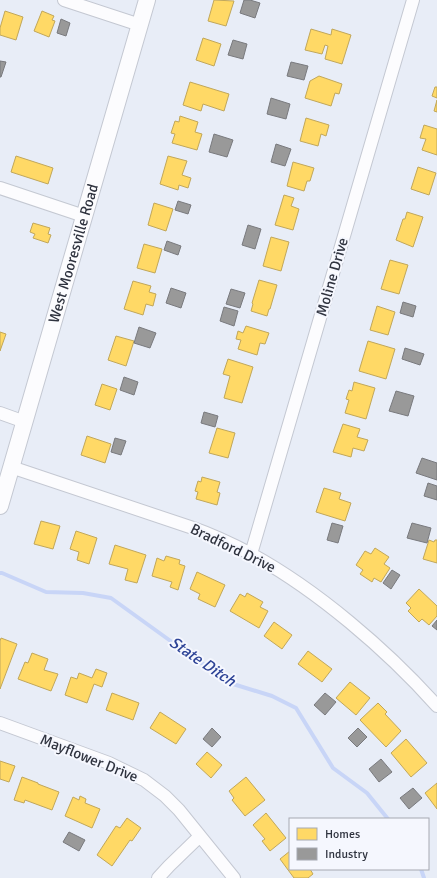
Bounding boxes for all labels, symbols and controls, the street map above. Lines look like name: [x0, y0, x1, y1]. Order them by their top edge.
street label: West Mooresville Road: [45, 182, 102, 325]
street label: Moline Drive: [312, 236, 352, 318]
street label: Bradford Drive: [187, 520, 279, 576]
water label: State Ditch: [165, 632, 240, 692]
street label: Mayflower Drive: [37, 730, 141, 786]
legend: [289, 818, 429, 870]
text: Homes: [325, 827, 360, 842]
text: Industry: [325, 847, 368, 862]

